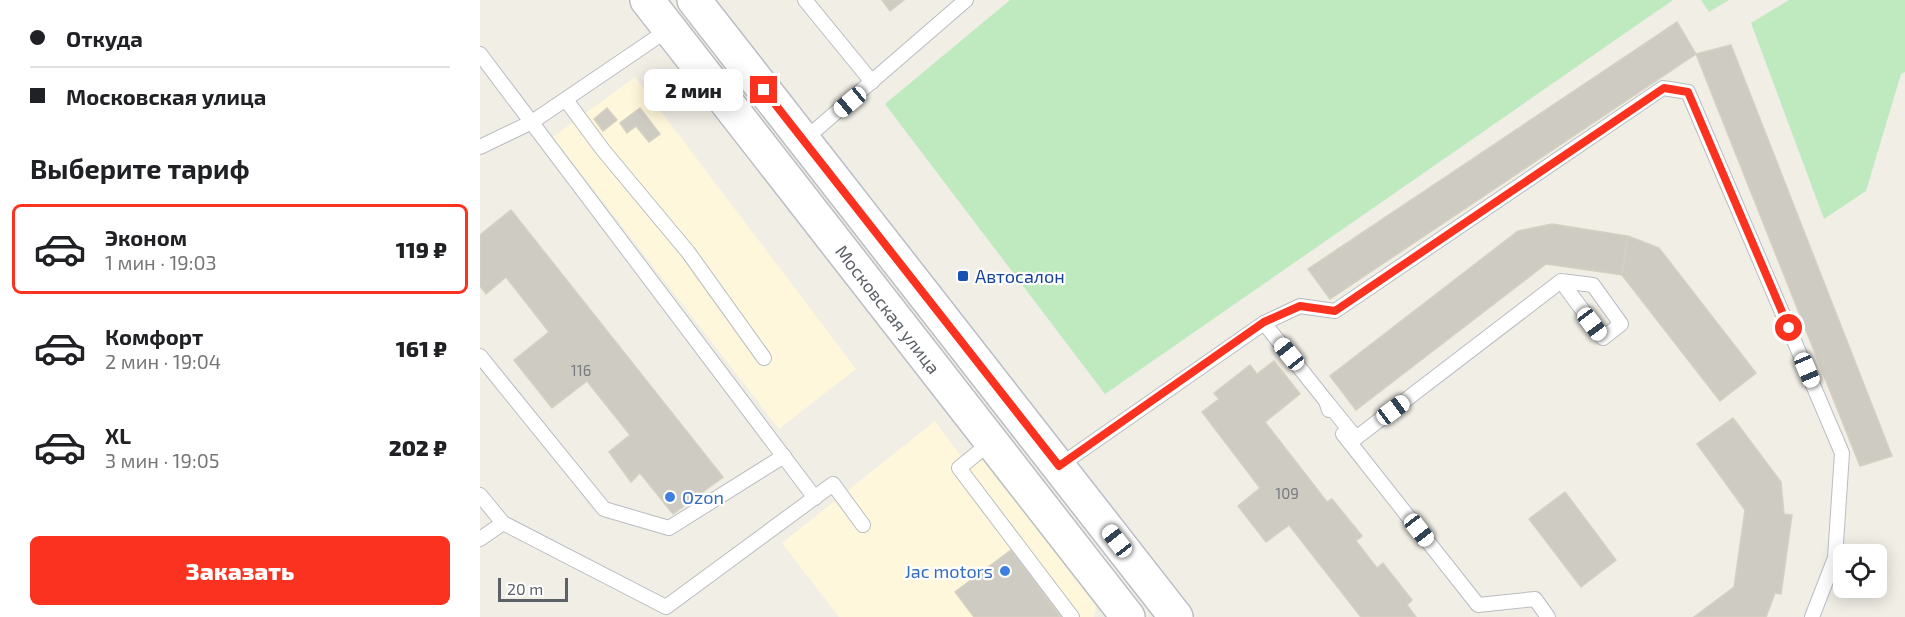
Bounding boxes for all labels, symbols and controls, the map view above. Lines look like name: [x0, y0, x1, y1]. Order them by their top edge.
text: Откуда: [66, 25, 143, 51]
callout: 2 мин: [644, 69, 743, 111]
route end: [750, 76, 777, 103]
text: 2 мин: [665, 78, 722, 102]
text: Московская улица: [66, 83, 266, 109]
car: [830, 84, 870, 120]
text: Выберите тариф: [30, 152, 250, 184]
icon: car: [33, 222, 87, 276]
text: Эконом: [105, 224, 187, 250]
text: 119 ₽: [396, 236, 447, 262]
street label: Московская улица: [831, 240, 945, 378]
text: 1 мин · 19:03: [105, 250, 217, 274]
place label: Автосалон: [975, 265, 1065, 287]
marker: Автосалон: [956, 269, 970, 283]
car: [1574, 304, 1610, 344]
route start: [1775, 314, 1802, 341]
icon: car: [33, 321, 87, 375]
text: Комфорт: [105, 323, 203, 349]
car: [1271, 334, 1307, 374]
text: 161 ₽: [396, 335, 447, 361]
text: 2 мин · 19:04: [105, 349, 221, 373]
car: [1792, 350, 1822, 390]
house number: 116: [571, 361, 591, 379]
car: [1373, 392, 1413, 428]
icon: car: [33, 420, 87, 474]
text: XL: [105, 422, 131, 448]
text: 202 ₽: [389, 434, 447, 460]
text: 3 мин · 19:05: [105, 448, 219, 472]
house number: 109: [1275, 484, 1299, 502]
place label: Ozon: [682, 486, 724, 508]
marker: Ozon: [663, 490, 677, 504]
car: [1401, 510, 1437, 550]
car: [1099, 521, 1135, 561]
button: Заказать: [30, 536, 450, 605]
map controls: [1833, 544, 1887, 598]
button: locate: [1833, 544, 1887, 598]
place label: Jac motors: [905, 560, 993, 582]
marker: Jac motors: [998, 564, 1012, 578]
scale bar: [498, 575, 568, 602]
text: 20 m: [507, 579, 543, 598]

